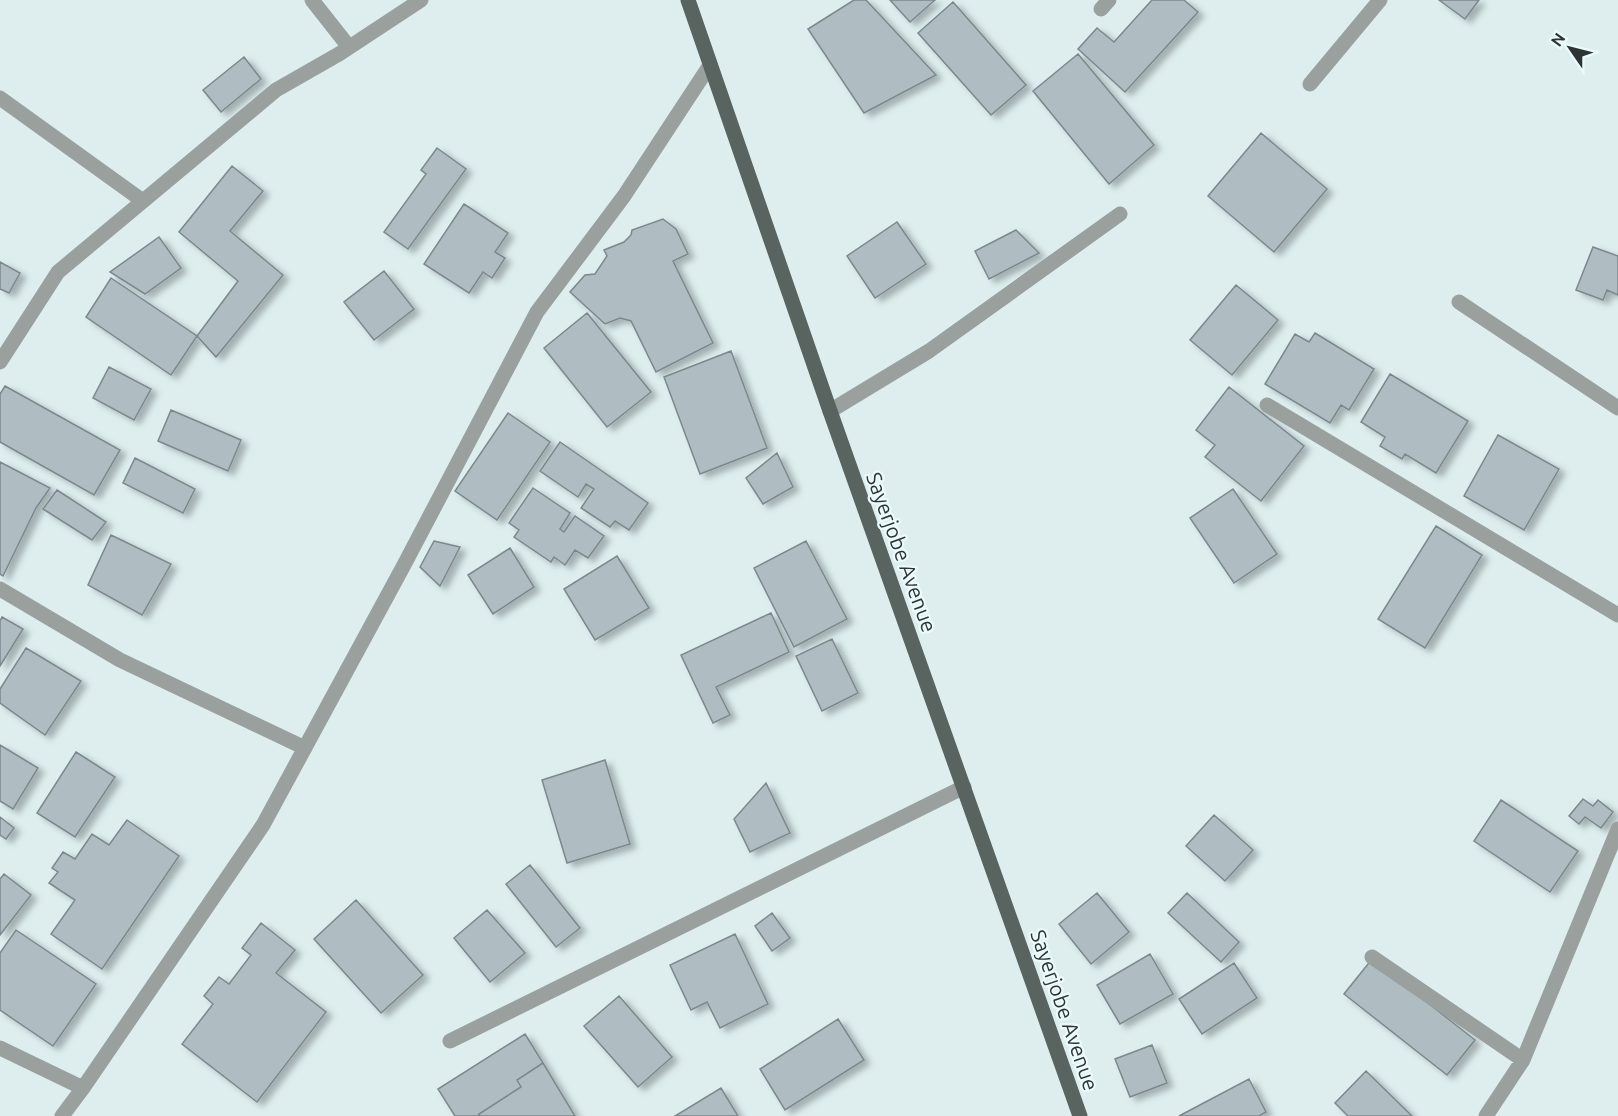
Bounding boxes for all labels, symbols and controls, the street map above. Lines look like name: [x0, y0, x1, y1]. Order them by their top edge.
north arrow: [1540, 18, 1600, 78]
text: N: [1547, 29, 1569, 49]
street label: Sayerjobe Avenue: [862, 469, 942, 635]
street label: Sayerjobe Avenue: [1026, 927, 1104, 1093]

